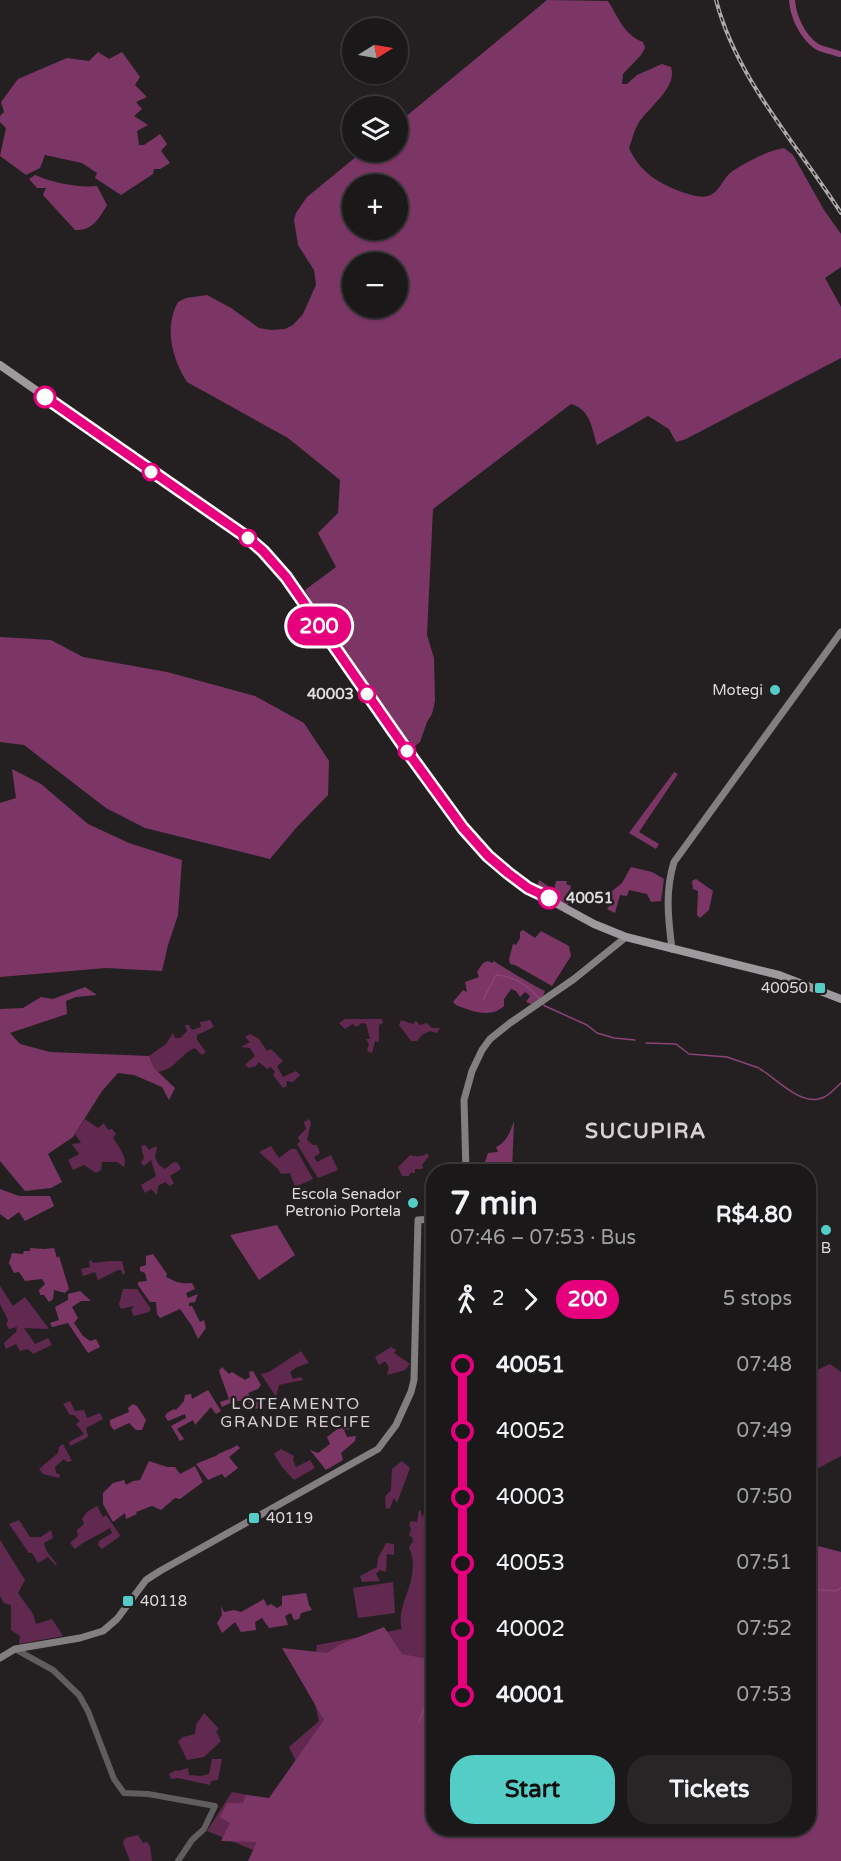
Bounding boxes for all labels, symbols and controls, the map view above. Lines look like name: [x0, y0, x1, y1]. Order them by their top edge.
north arrow: [342, 18, 408, 84]
map controls: [342, 18, 408, 318]
button: layers: [342, 96, 408, 162]
button: +: [342, 174, 408, 240]
button: −: [342, 252, 408, 318]
unlabelled marker: [34, 386, 56, 408]
unlabelled marker: [142, 463, 160, 481]
unlabelled marker: [239, 529, 257, 547]
line badge: 200: [284, 606, 354, 646]
text: 200: [299, 614, 339, 639]
place label: Motegi: [712, 681, 763, 699]
marker: Motegi: [768, 683, 782, 697]
place label: 40003: [307, 685, 354, 703]
marker: 40003: [358, 685, 376, 703]
unlabelled marker: [398, 742, 416, 760]
marker: 40051: [538, 887, 560, 909]
place label: 40051: [566, 889, 613, 907]
place label: 40050: [761, 979, 808, 997]
marker: 40050: [813, 981, 827, 995]
district label: SUCUPIRA: [585, 1119, 707, 1144]
text: 7 min: [450, 1184, 538, 1223]
place label: Escola Senador Petronio Portela: [285, 1185, 401, 1220]
marker: Escola Senador Petronio Portela: [406, 1196, 420, 1210]
text: R$4.80: [716, 1202, 792, 1228]
marker: B: [819, 1223, 833, 1237]
text: 07:46 – 07:53 · Bus: [450, 1226, 636, 1250]
place label: B: [821, 1239, 831, 1257]
icon: walk: [450, 1283, 483, 1316]
icon: forward: [514, 1283, 547, 1316]
text: 2: [492, 1287, 505, 1311]
text: 200: [568, 1287, 607, 1312]
text: 5 stops: [723, 1287, 792, 1311]
text: 40051: [496, 1352, 565, 1378]
text: 07:48: [737, 1353, 792, 1377]
district label: LOTEAMENTO GRANDE RECIFE: [220, 1394, 372, 1432]
text: 40052: [496, 1418, 565, 1444]
text: 07:49: [737, 1419, 792, 1443]
text: 40003: [496, 1484, 565, 1510]
text: 07:50: [737, 1485, 792, 1509]
place label: 40119: [266, 1509, 313, 1527]
marker: 40119: [247, 1511, 261, 1525]
text: 40053: [496, 1550, 565, 1576]
text: 07:51: [737, 1551, 792, 1575]
place label: 40118: [140, 1592, 187, 1610]
marker: 40118: [121, 1594, 135, 1608]
text: 40002: [496, 1616, 565, 1642]
text: 07:52: [737, 1617, 792, 1641]
text: 40001: [496, 1682, 565, 1708]
text: 07:53: [737, 1683, 792, 1707]
button: Start: [450, 1755, 615, 1824]
button: Tickets: [627, 1755, 792, 1824]

